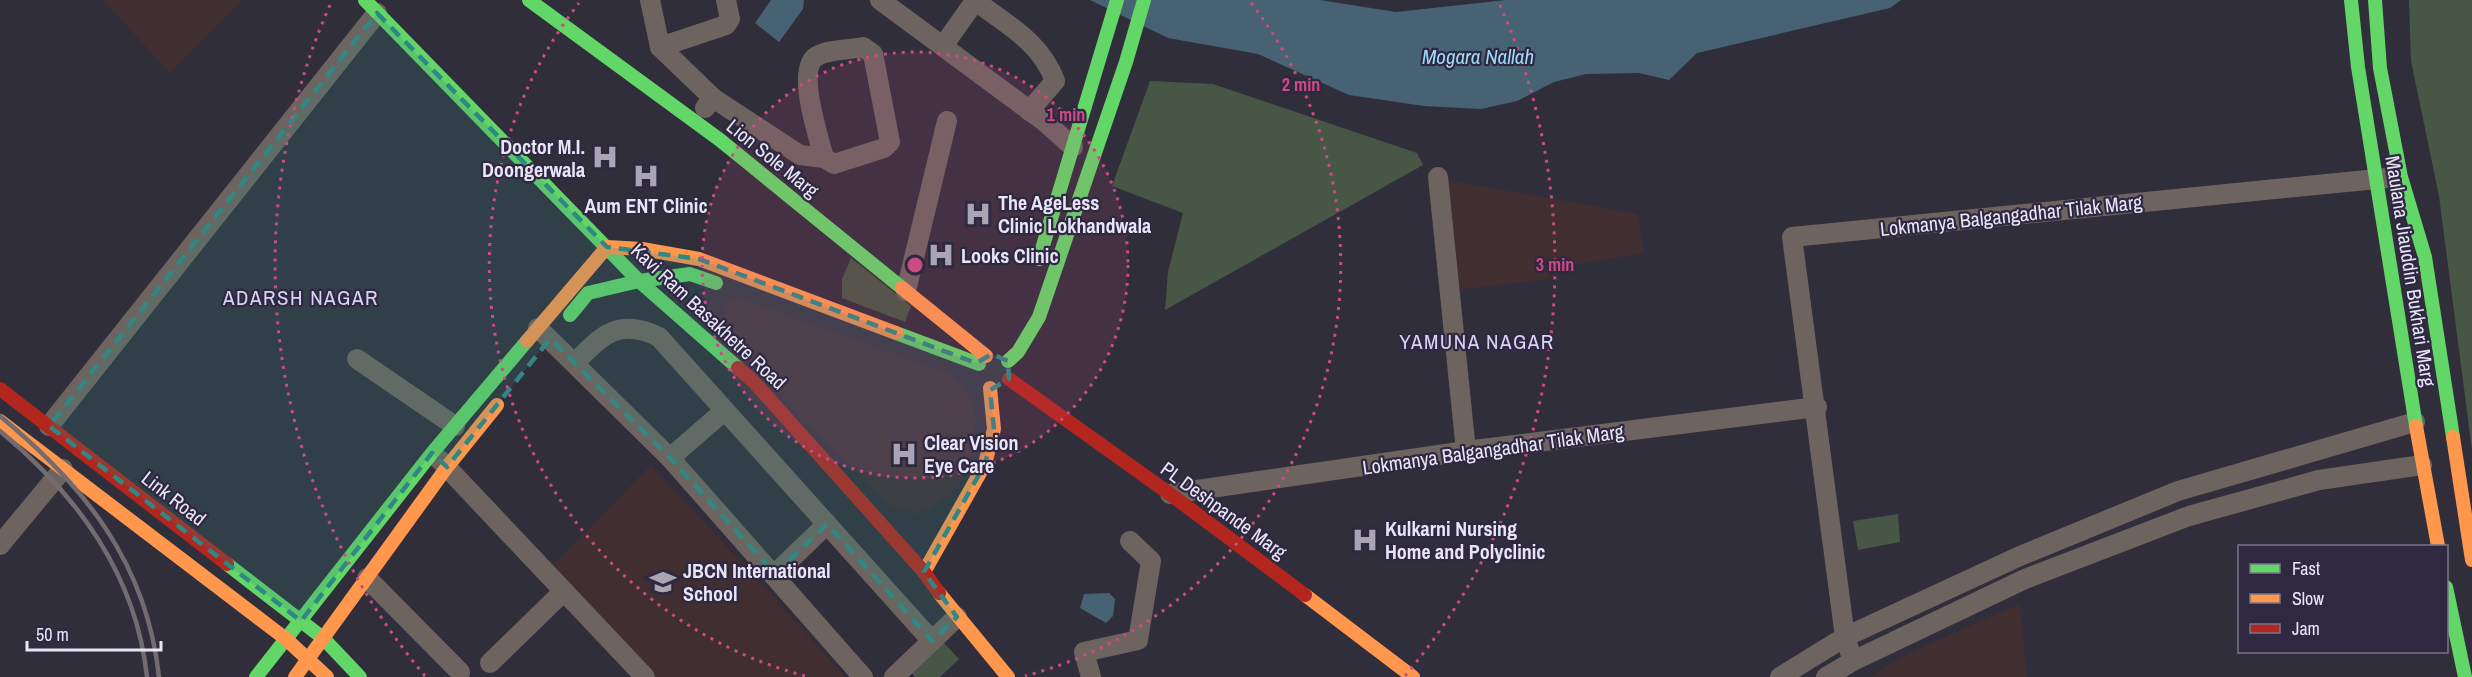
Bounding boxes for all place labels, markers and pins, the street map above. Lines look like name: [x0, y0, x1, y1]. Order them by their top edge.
place label: Doctor M.I. Doongerwala: [482, 133, 585, 183]
hospital icon: Doctor M.I. Doongerwala: [590, 142, 620, 172]
hospital icon: Aum ENT Clinic: [631, 161, 661, 191]
place label: The AgeLess Clinic Lokhandwala: [998, 189, 1151, 239]
place label: Aum ENT Clinic: [584, 192, 708, 219]
hospital icon: The AgeLess Clinic Lokhandwala: [963, 199, 993, 229]
hospital icon: Looks Clinic: [926, 240, 956, 270]
place label: Looks Clinic: [961, 242, 1059, 269]
centre of rings: [905, 255, 925, 275]
place label: Clear Vision Eye Care: [924, 429, 1019, 479]
hospital icon: Clear Vision Eye Care: [889, 439, 919, 469]
place label: Kulkarni Nursing Home and Polyclinic: [1385, 515, 1545, 565]
hospital icon: Kulkarni Nursing Home and Polyclinic: [1350, 525, 1380, 555]
place label: JBCN International School: [683, 557, 831, 607]
school or university icon: JBCN International School: [648, 567, 678, 597]

